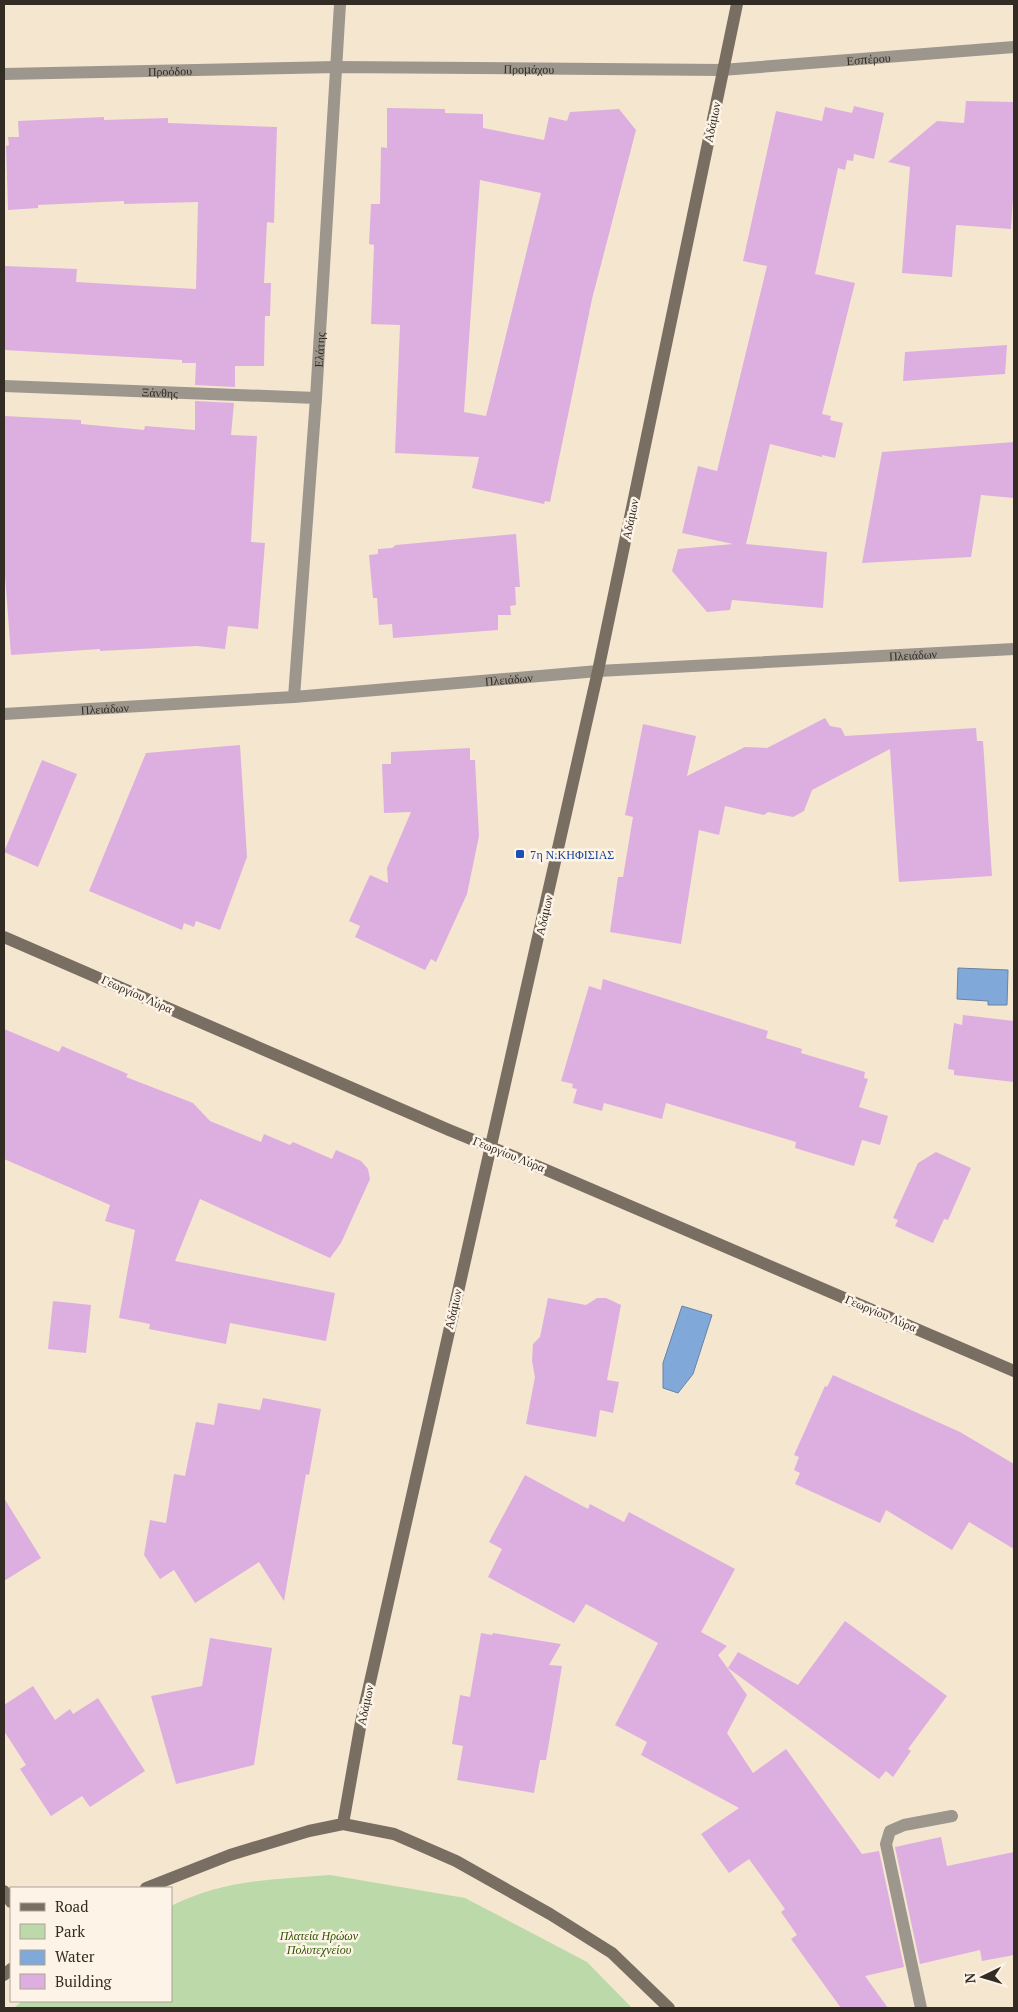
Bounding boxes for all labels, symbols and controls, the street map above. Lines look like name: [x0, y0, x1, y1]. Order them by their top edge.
street label: Εσπέρου: [846, 49, 891, 68]
street label: Προμάχου: [503, 61, 554, 76]
street label: Προόδου: [148, 63, 192, 78]
street label: Αδάμων: [700, 100, 724, 144]
street label: Ελάτης: [310, 332, 328, 368]
street label: Ξάνθης: [141, 384, 179, 400]
street label: Αδάμων: [618, 497, 642, 541]
street label: Πλειάδων: [889, 646, 938, 663]
street label: Πλειάδων: [484, 669, 534, 688]
street label: Πλειάδων: [80, 699, 130, 717]
place label: 7η Ν.ΚΗΦΙΣΙΑΣ: [530, 847, 614, 862]
marker: 7η Ν.ΚΗΦΙΣΙΑΣ: [514, 848, 526, 860]
street label: Αδάμων: [532, 893, 556, 937]
street label: Γεωργίου Λύρα: [99, 972, 175, 1017]
street label: Γεωργίου Λύρα: [471, 1133, 548, 1175]
street label: Αδάμων: [441, 1287, 465, 1331]
street label: Γεωργίου Λύρα: [843, 1291, 920, 1335]
street label: Αδάμων: [353, 1683, 377, 1727]
legend: [10, 1887, 172, 2002]
text: Road: [55, 1896, 88, 1916]
text: Park: [55, 1921, 85, 1941]
park label: Πλατεία Ηρώων Πολυτεχνείου: [279, 1928, 359, 1957]
text: Water: [55, 1946, 95, 1966]
north arrow: [958, 1952, 1008, 2002]
text: Building: [55, 1971, 113, 1991]
text: N: [960, 1972, 979, 1984]

